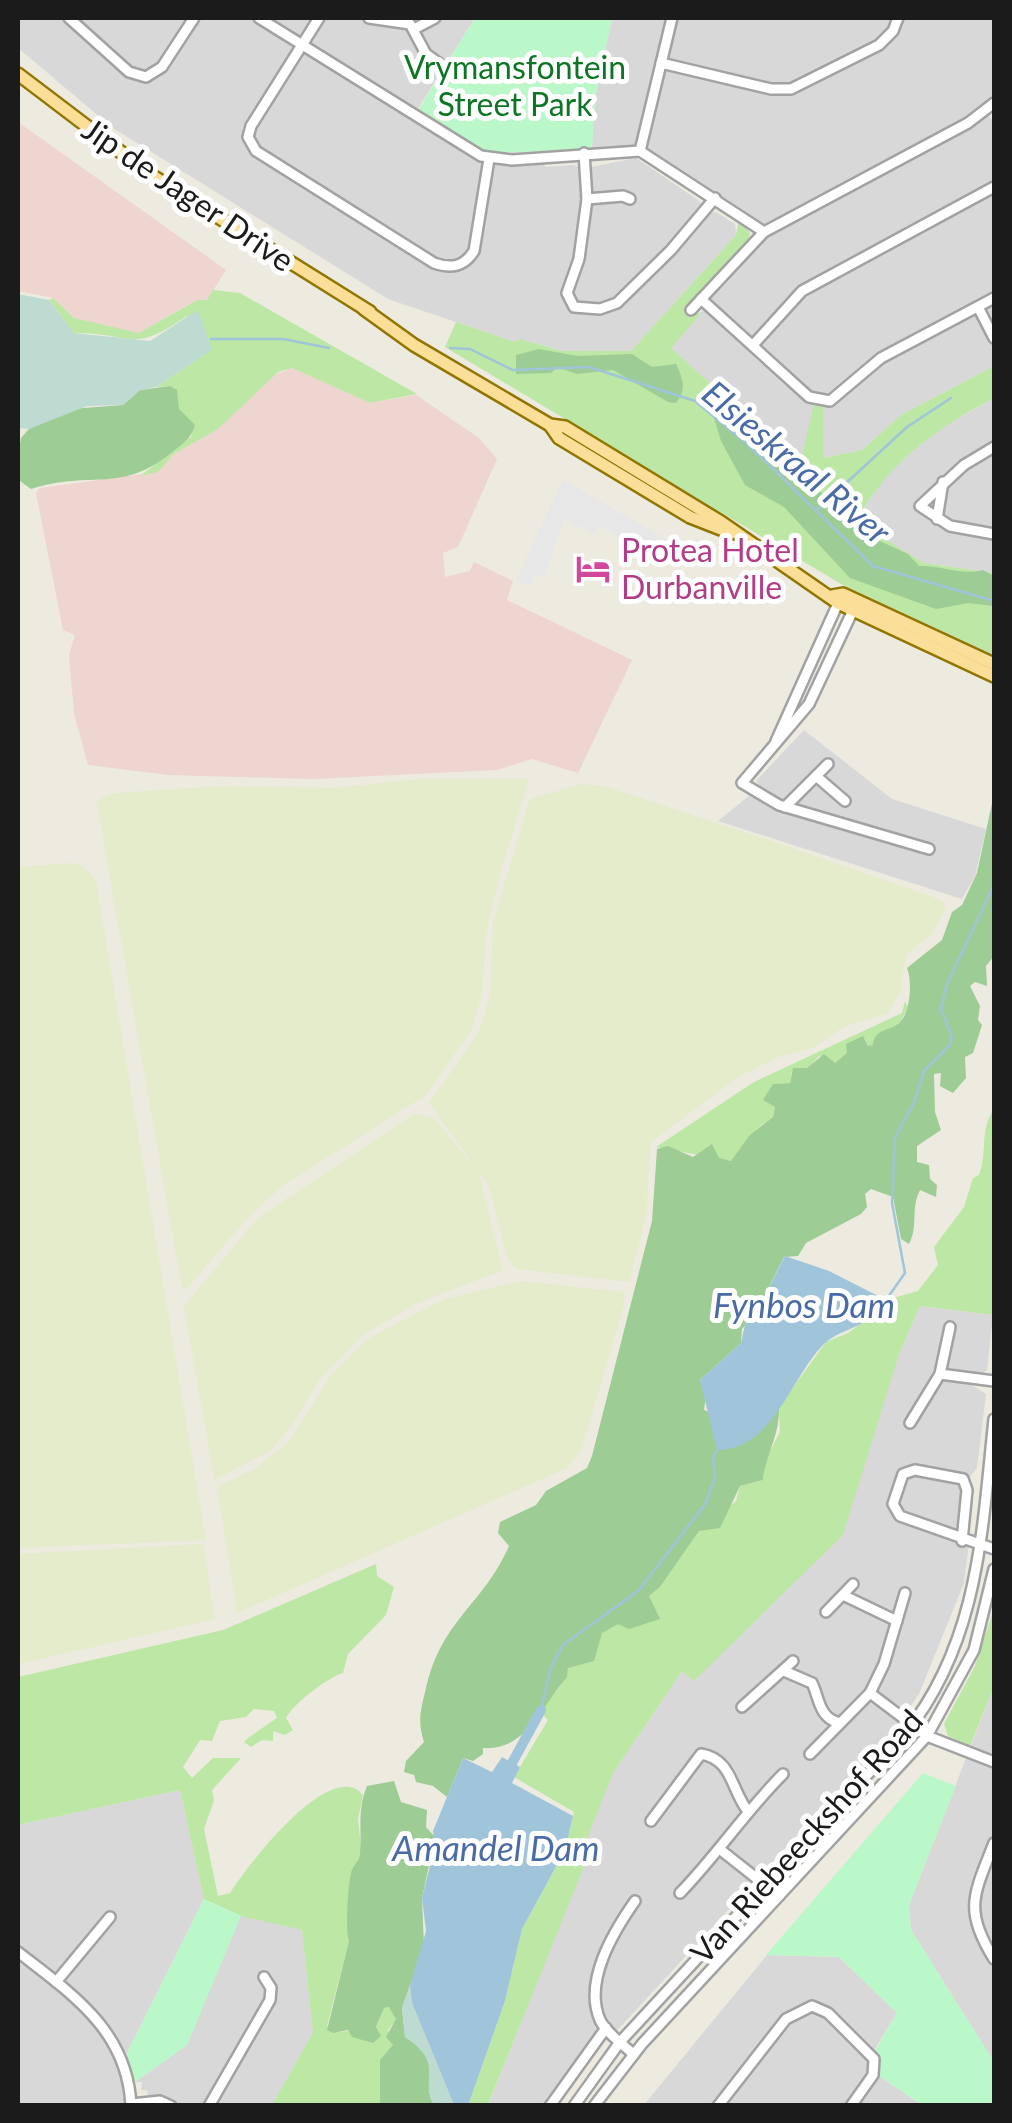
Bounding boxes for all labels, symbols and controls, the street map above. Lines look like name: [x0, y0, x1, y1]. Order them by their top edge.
park label: Vrymansfontein Street Park: [404, 47, 626, 123]
street label: Jip de Jager Drive: [76, 109, 302, 279]
water label: Elsieskraal River: [695, 371, 900, 553]
place label: Protea Hotel Durbanville: [621, 530, 799, 606]
hotel icon: Protea Hotel Durbanville: [574, 550, 612, 588]
water label: Fynbos Dam: [713, 1283, 895, 1325]
street label: Van Riebeeckshof Road: [682, 1701, 930, 1971]
water label: Amandel Dam: [390, 1826, 600, 1868]

